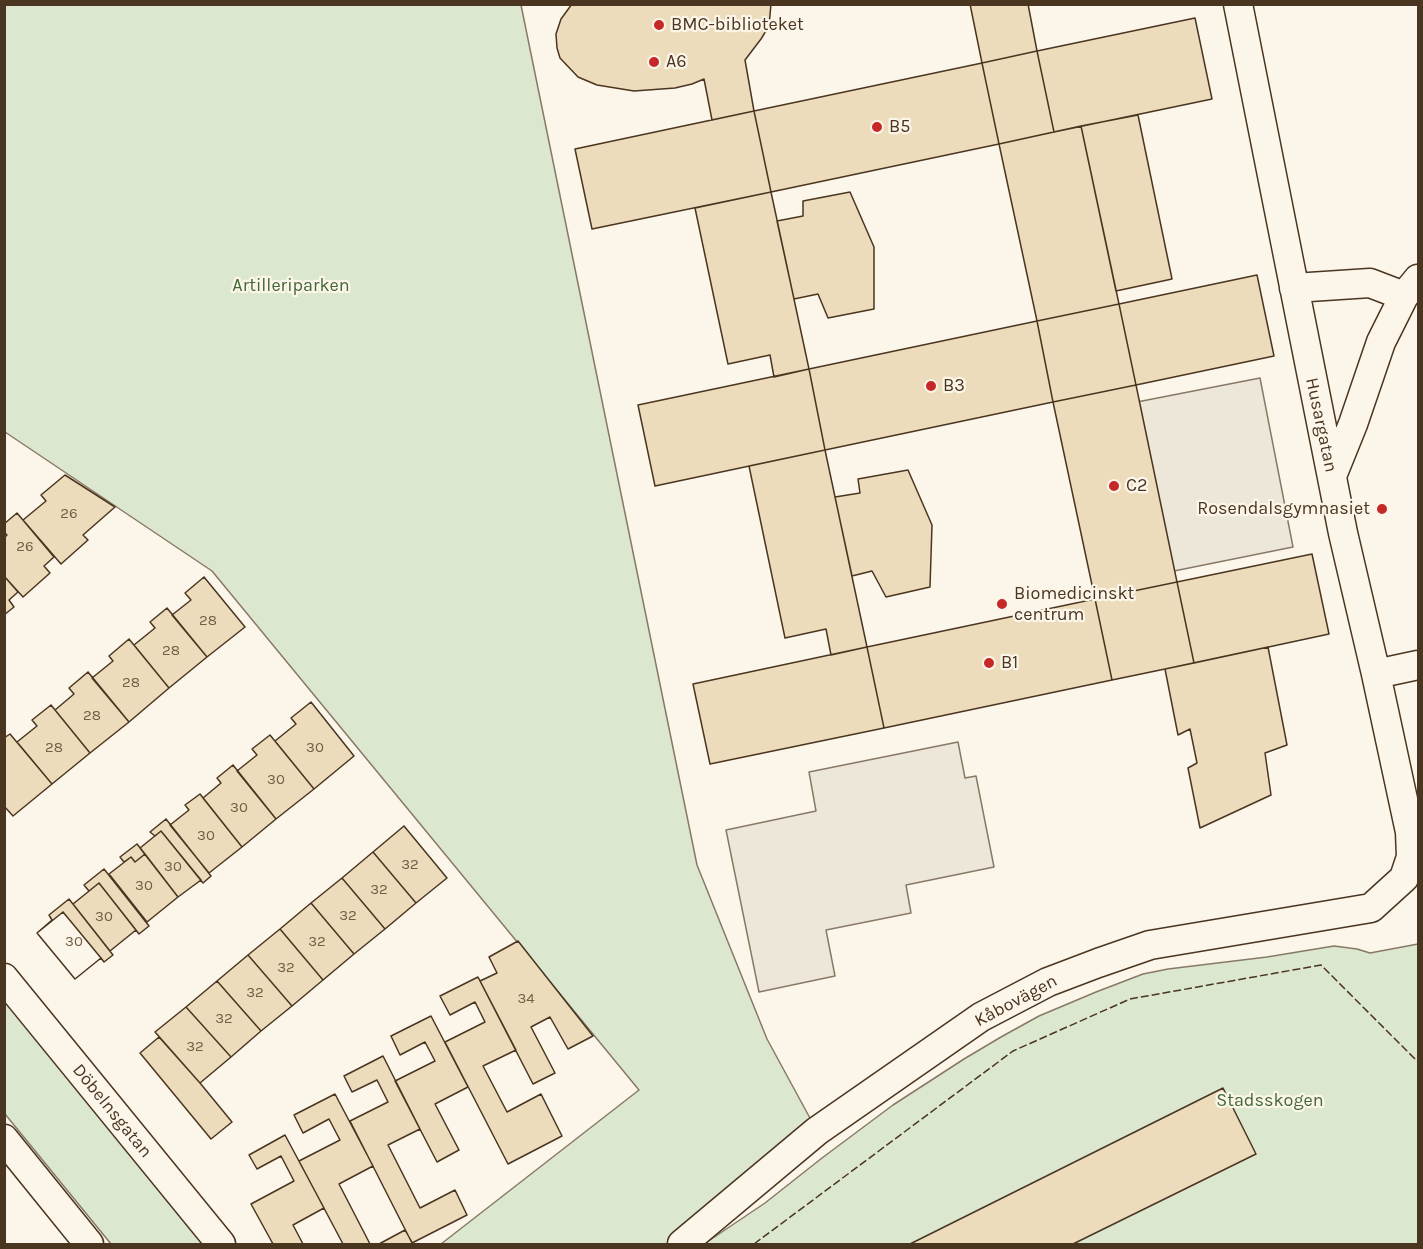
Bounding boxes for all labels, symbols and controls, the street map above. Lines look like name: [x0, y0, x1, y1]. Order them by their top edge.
place label: BMC-biblioteket: [671, 14, 804, 36]
marker: BMC-biblioteket: [652, 18, 666, 32]
place label: A6: [666, 51, 687, 73]
marker: A6: [647, 55, 661, 69]
place label: B5: [889, 116, 910, 138]
marker: B5: [870, 120, 884, 134]
park label: Artilleriparken: [232, 275, 350, 297]
place label: B3: [943, 375, 965, 397]
street label: Husargatan: [1300, 376, 1342, 474]
marker: B3: [924, 379, 938, 393]
place label: C2: [1126, 475, 1147, 497]
marker: C2: [1107, 479, 1121, 493]
place label: Rosendalsgymnasiet: [1197, 498, 1370, 520]
marker: Rosendalsgymnasiet: [1375, 502, 1389, 516]
house number: 26: [60, 505, 78, 523]
house number: 26: [16, 538, 34, 556]
place label: Biomedicinskt centrum: [1014, 583, 1134, 626]
marker: Biomedicinskt centrum: [995, 597, 1009, 611]
house number: 28: [199, 612, 217, 630]
house number: 28: [162, 642, 180, 660]
place label: B1: [1001, 652, 1018, 674]
marker: B1: [982, 656, 996, 670]
house number: 28: [122, 674, 140, 692]
house number: 28: [83, 707, 101, 725]
house number: 28: [45, 739, 63, 757]
house number: 30: [306, 739, 324, 757]
house number: 30: [267, 771, 285, 789]
house number: 30: [230, 799, 248, 817]
house number: 30: [197, 827, 215, 845]
house number: 32: [401, 856, 419, 874]
house number: 30: [164, 858, 182, 876]
house number: 30: [135, 877, 153, 895]
house number: 32: [370, 881, 388, 899]
house number: 32: [339, 907, 357, 925]
house number: 30: [95, 908, 113, 926]
house number: 30: [65, 933, 83, 951]
house number: 32: [308, 933, 326, 951]
house number: 32: [277, 959, 295, 977]
street label: Kåbovägen: [971, 970, 1061, 1032]
house number: 32: [246, 984, 264, 1002]
house number: 34: [517, 990, 535, 1008]
house number: 32: [215, 1010, 233, 1028]
house number: 32: [186, 1038, 204, 1056]
street label: Döbelnsgatan: [68, 1060, 156, 1162]
park label: Stadsskogen: [1216, 1090, 1324, 1112]

